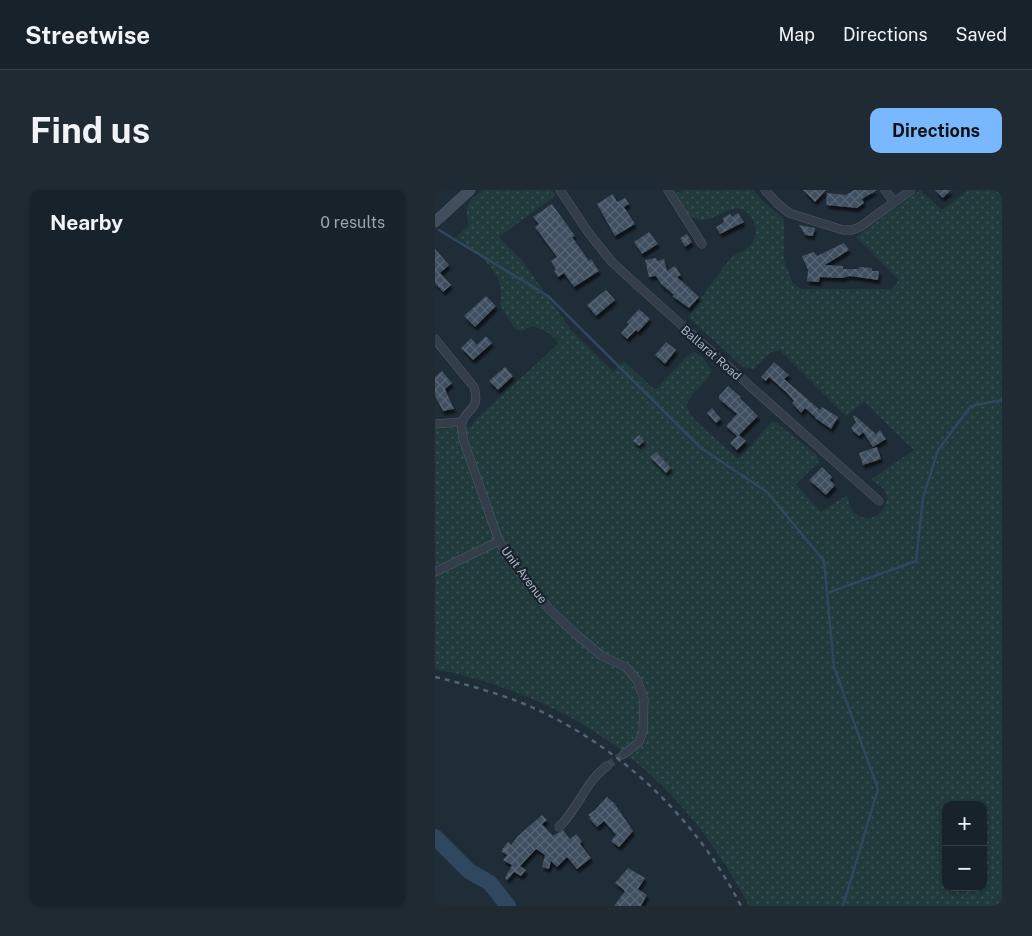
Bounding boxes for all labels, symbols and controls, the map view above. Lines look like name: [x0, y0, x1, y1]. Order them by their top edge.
text: Streetwise: [25, 21, 150, 49]
text: Map: [778, 24, 815, 45]
text: Directions: [843, 24, 928, 45]
text: Saved: [956, 24, 1007, 45]
button: Directions: [870, 108, 1002, 153]
text: Find us: [30, 110, 150, 151]
text: Nearby: [50, 210, 123, 235]
text: 0 results: [320, 213, 385, 232]
street label: Ballarat Road: [678, 323, 744, 383]
street label: Unit Avenue: [498, 544, 550, 606]
map controls: [942, 801, 987, 891]
button: +: [942, 801, 987, 846]
button: −: [942, 846, 987, 891]

